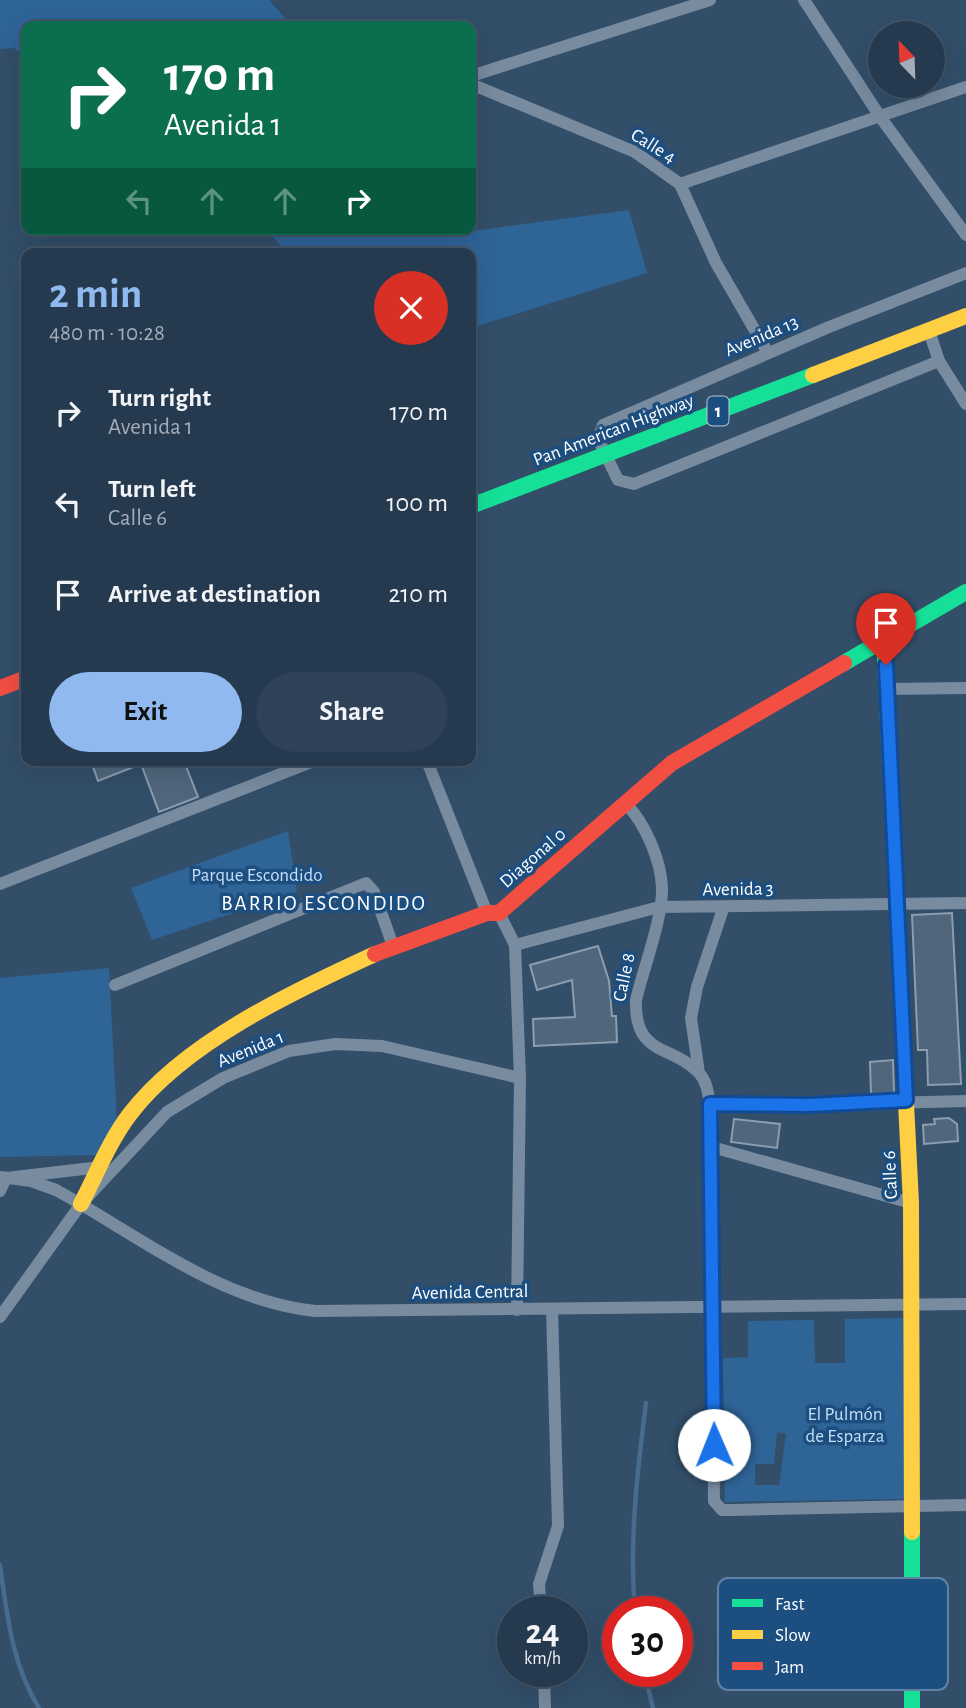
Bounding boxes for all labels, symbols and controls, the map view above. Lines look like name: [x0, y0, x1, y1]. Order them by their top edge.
north arrow: [868, 21, 945, 98]
map controls: [868, 21, 945, 98]
icon: right: [49, 49, 140, 140]
text: 170 m: [164, 51, 275, 100]
text: Avenida 1: [164, 109, 282, 141]
street label: Calle 4: [627, 125, 679, 167]
icon: left: [120, 182, 158, 220]
icon: ahead: [193, 182, 231, 220]
icon: ahead: [266, 182, 304, 220]
icon: right: [339, 182, 377, 220]
button: close: [374, 271, 448, 345]
text: 2 min: [49, 273, 142, 315]
street label: Avenida 13: [722, 312, 801, 360]
text: 480 m · 10:28: [49, 322, 165, 345]
text: Turn right: [108, 385, 211, 411]
street label: Pan American Highway: [531, 391, 697, 470]
icon: right: [49, 394, 87, 432]
road number: 1: [708, 396, 728, 426]
text: 170 m: [389, 399, 448, 425]
text: Avenida 1: [108, 416, 193, 439]
text: Turn left: [108, 476, 196, 502]
icon: left: [49, 485, 87, 523]
text: 100 m: [387, 490, 448, 516]
text: Calle 6: [108, 507, 167, 530]
icon: arrive: [49, 576, 87, 614]
text: Arrive at destination: [108, 581, 321, 607]
text: 210 m: [388, 581, 448, 607]
pin: [856, 593, 916, 665]
icon: arrive: [867, 604, 905, 642]
button: Exit: [49, 672, 242, 752]
button: Share: [256, 672, 448, 752]
street label: Diagonal 0: [496, 825, 570, 892]
park label: Parque Escondido: [191, 866, 323, 885]
street label: Avenida 3: [702, 879, 774, 900]
district label: BARRIO ESCONDIDO: [221, 893, 427, 914]
street label: Calle 8: [610, 951, 639, 1003]
street label: Avenida 1: [215, 1027, 287, 1071]
street label: Calle 6: [880, 1150, 901, 1200]
street label: Avenida Central: [411, 1282, 529, 1303]
park label: El Pulmón de Esparza: [806, 1405, 885, 1446]
position arrow: [677, 1408, 751, 1482]
legend: [718, 1578, 948, 1690]
text: Fast: [775, 1595, 805, 1614]
speed limit sign: 30: [602, 1596, 693, 1687]
text: 24: [525, 1615, 560, 1650]
text: Slow: [775, 1626, 811, 1645]
text: km/h: [524, 1650, 561, 1668]
text: Jam: [775, 1658, 804, 1677]

